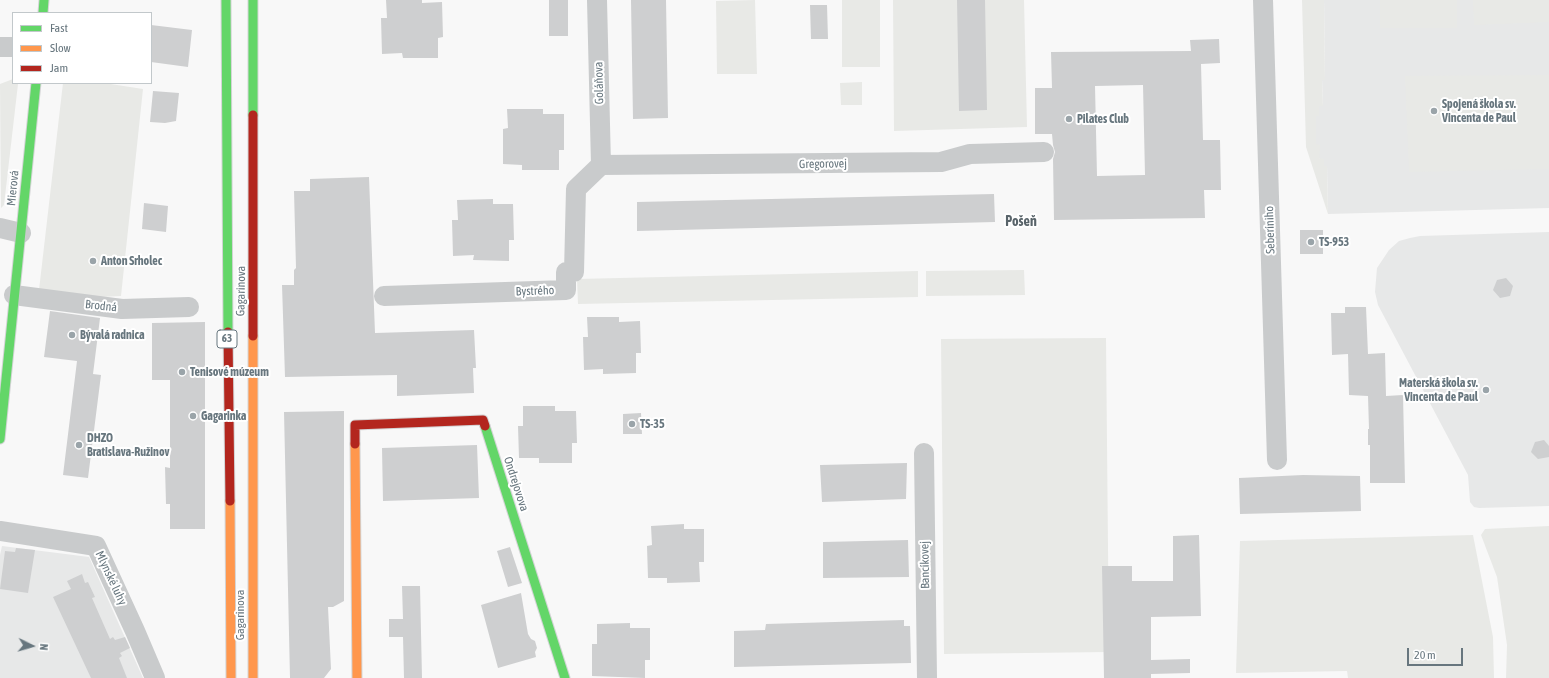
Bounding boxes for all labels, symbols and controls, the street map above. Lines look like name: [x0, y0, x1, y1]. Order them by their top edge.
legend: [12, 12, 152, 84]
text: Fast: [50, 21, 68, 35]
text: Slow: [50, 41, 71, 55]
text: Jam: [50, 61, 68, 75]
street label: Goláňova: [591, 62, 607, 104]
place label: Spojená škola sv. Vincenta de Paul: [1442, 97, 1516, 125]
marker: Spojená škola sv. Vincenta de Paul: [1429, 106, 1439, 116]
place label: Pilates Club: [1077, 112, 1129, 126]
marker: Pilates Club: [1064, 114, 1074, 124]
street label: Gregorovej: [799, 156, 847, 172]
street label: Mierová: [4, 169, 22, 207]
street label: Seberíniho: [1262, 206, 1278, 254]
district label: Pošeň: [1005, 214, 1037, 230]
place label: TS-953: [1319, 235, 1349, 249]
marker: TS-953: [1306, 237, 1316, 247]
place label: Anton Srholec: [101, 254, 162, 268]
marker: Anton Srholec: [88, 256, 98, 266]
street label: Gagarinova: [233, 266, 249, 316]
street label: Bystrého: [515, 283, 555, 299]
street label: Brodná: [84, 297, 118, 315]
place label: Bývalá radnica: [80, 328, 145, 342]
marker: Bývalá radnica: [67, 330, 77, 340]
road number: 63: [217, 330, 237, 348]
place label: Tenisové múzeum: [190, 365, 269, 379]
marker: Tenisové múzeum: [177, 367, 187, 377]
place label: Materská škola sv. Vincenta de Paul: [1399, 376, 1478, 404]
marker: Materská škola sv. Vincenta de Paul: [1481, 385, 1491, 395]
place label: Gagarinka: [201, 409, 246, 423]
marker: Gagarinka: [188, 411, 198, 421]
place label: TS-35: [640, 417, 665, 431]
marker: TS-35: [627, 419, 637, 429]
place label: DHZO Bratislava-Ružinov: [87, 431, 169, 459]
marker: DHZO Bratislava-Ružinov: [74, 440, 84, 450]
street label: Ondrejovova: [500, 455, 532, 513]
street label: Bancíkovej: [917, 541, 933, 589]
street label: Mlynské luhy: [92, 549, 130, 607]
street label: Gagarinova: [233, 590, 247, 640]
north arrow: [12, 626, 52, 666]
scale bar: [1409, 640, 1465, 666]
text: N: [38, 643, 50, 651]
text: 20 m: [1414, 648, 1436, 662]

